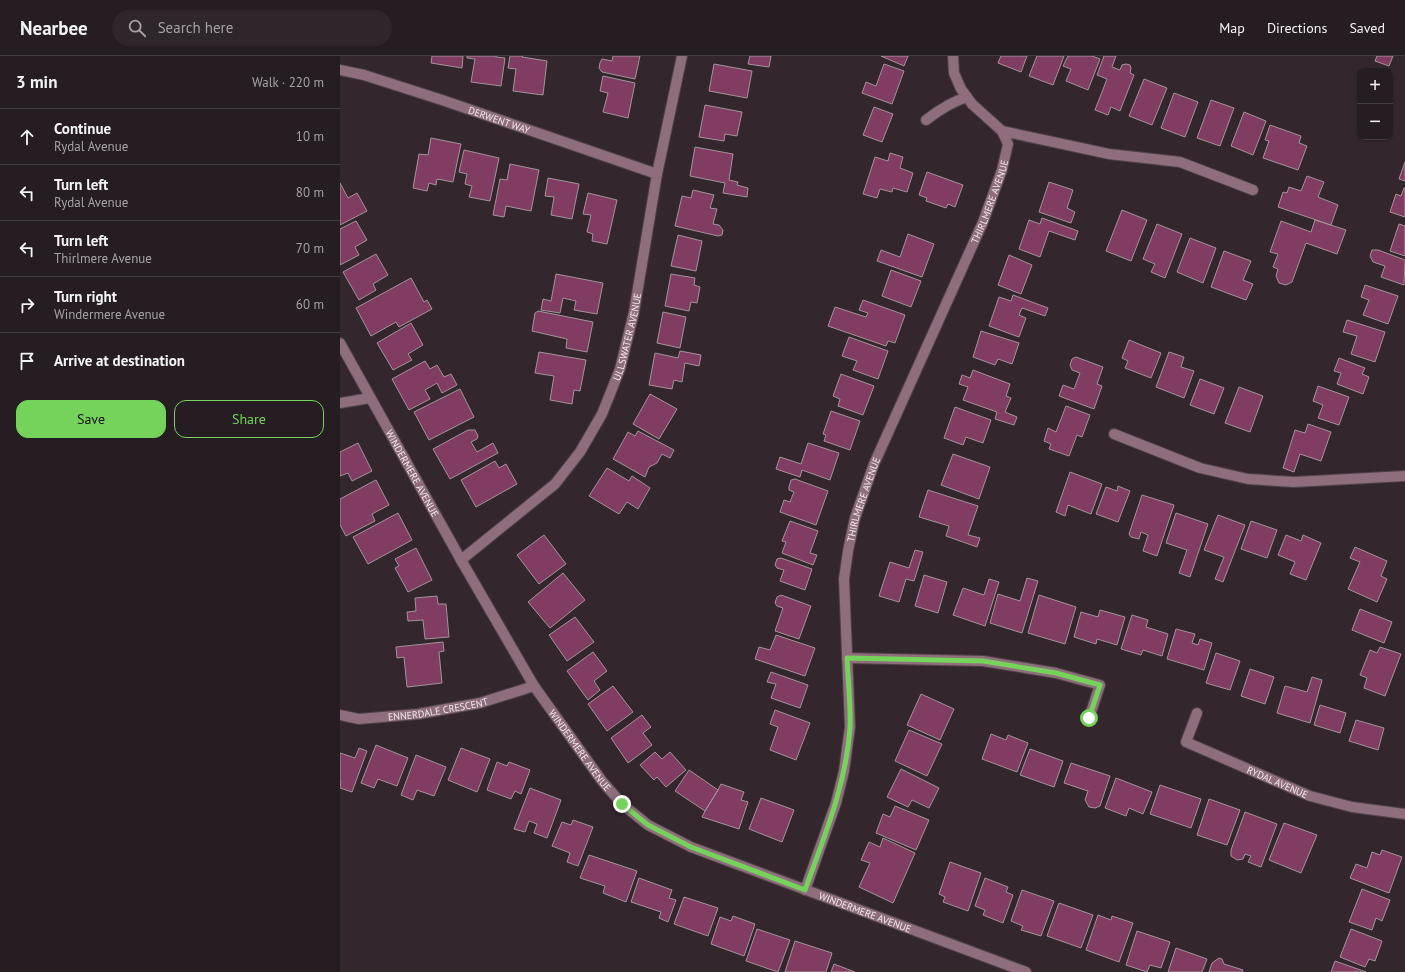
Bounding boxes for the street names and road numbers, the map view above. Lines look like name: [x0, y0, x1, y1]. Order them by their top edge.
street label: DERWENT WAY: [467, 103, 532, 136]
street label: THIRLMERE AVENUE: [968, 158, 1011, 245]
street label: ULLSWATER AVENUE: [610, 292, 644, 382]
street label: WINDERMERE AVENUE: [383, 427, 442, 519]
street label: THIRLMERE AVENUE: [844, 455, 883, 543]
street label: ENNERDALE CRESCENT: [387, 694, 490, 723]
street label: WINDERMERE AVENUE: [546, 707, 614, 794]
street label: RYDAL AVENUE: [1245, 763, 1310, 801]
street label: WINDERMERE AVENUE: [817, 889, 913, 935]

